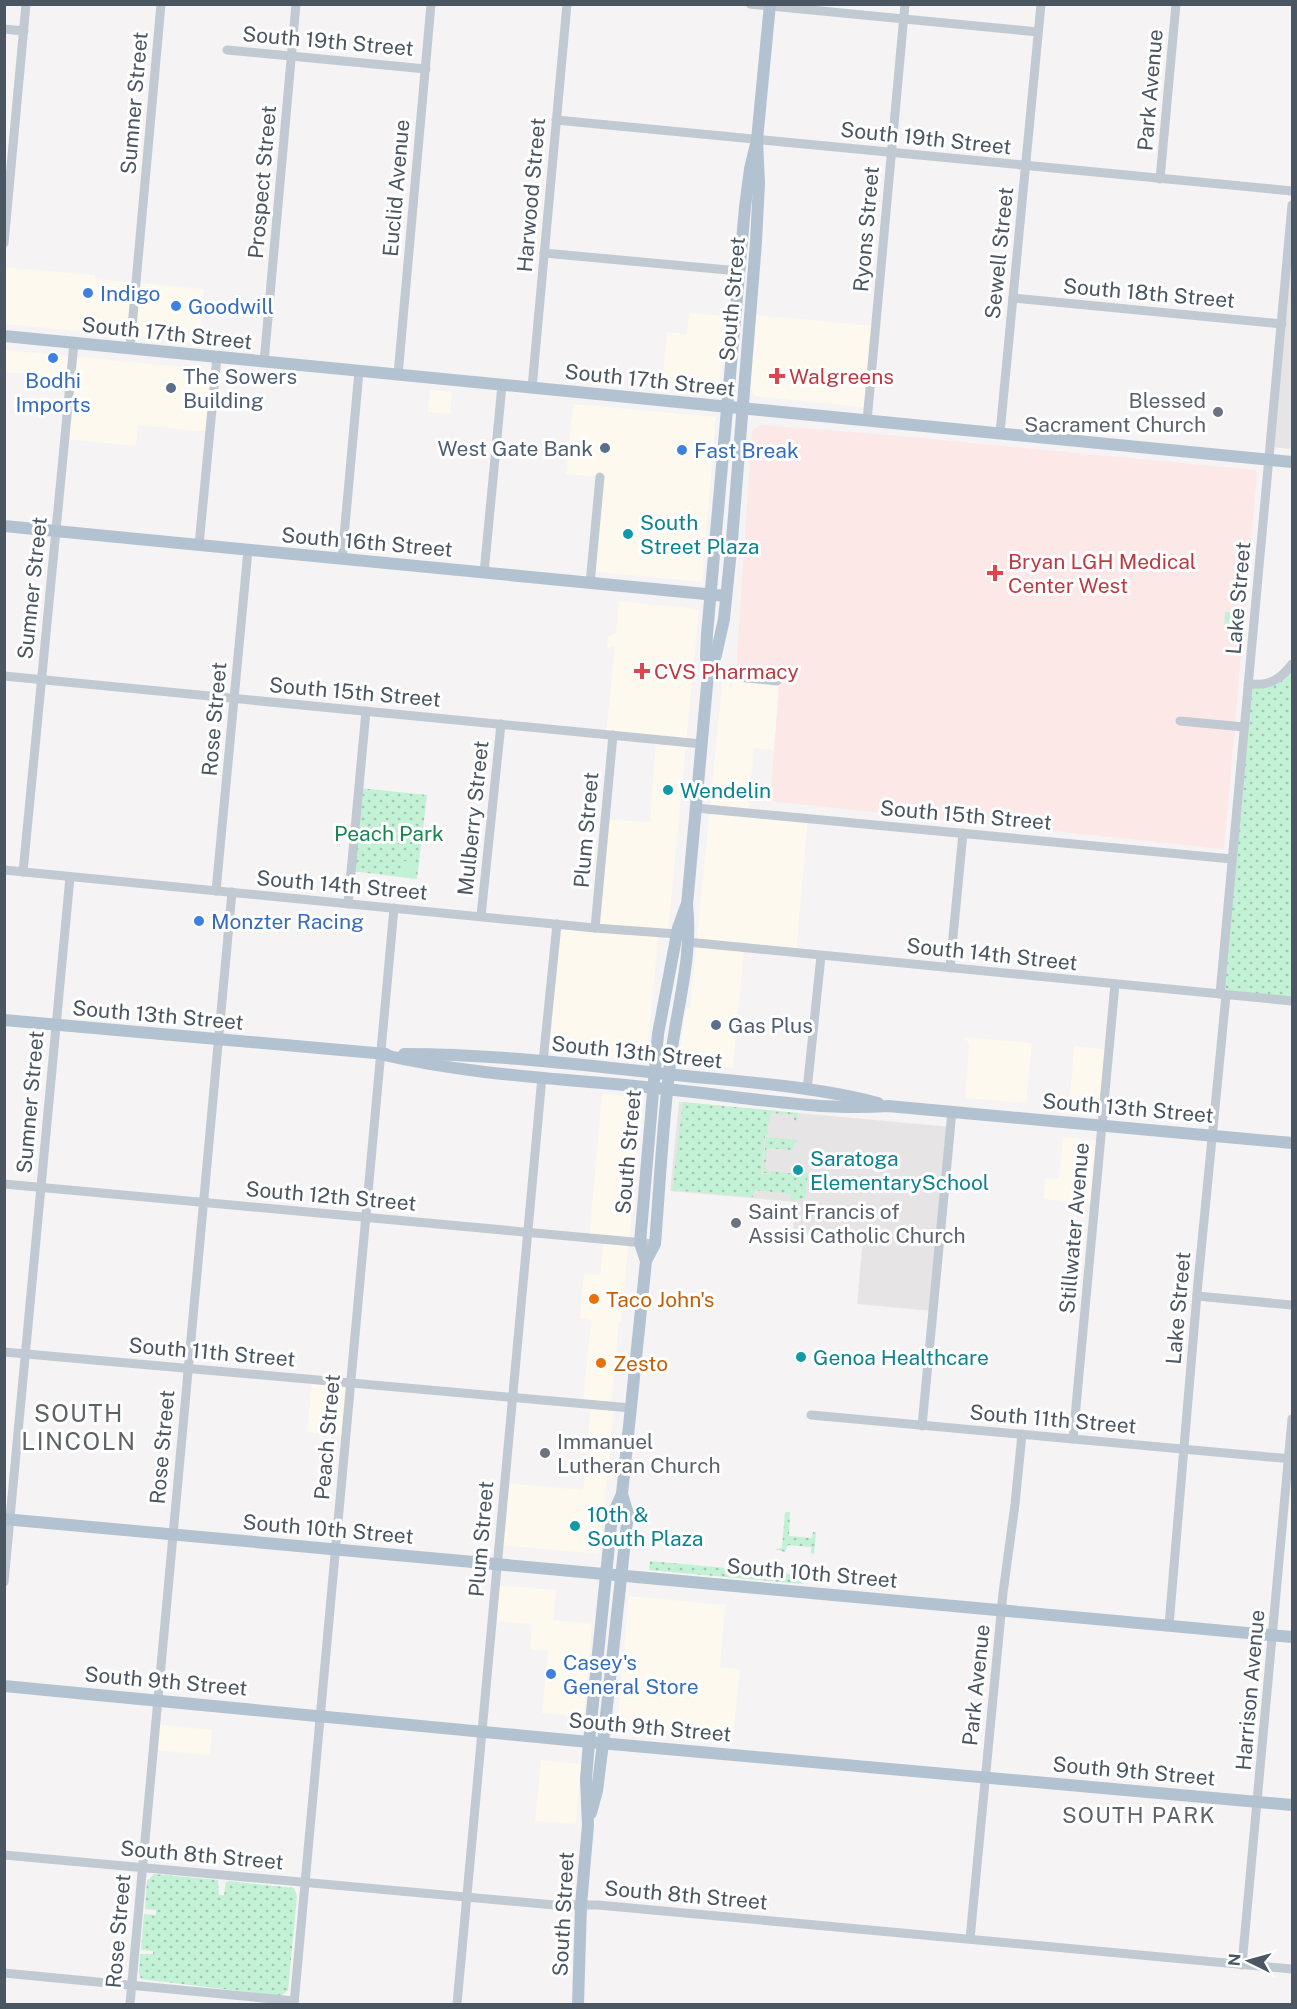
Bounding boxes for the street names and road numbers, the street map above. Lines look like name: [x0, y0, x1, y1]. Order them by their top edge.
street label: South 19th Street: [241, 21, 415, 61]
street label: Park Avenue: [1132, 28, 1168, 152]
street label: Sumner Street: [115, 31, 153, 175]
street label: Prospect Street: [243, 104, 281, 260]
street label: Harwood Street: [512, 117, 550, 273]
street label: South 19th Street: [839, 117, 1013, 159]
street label: Euclid Avenue: [378, 118, 414, 258]
street label: Ryons Street: [848, 165, 884, 293]
street label: Sewell Street: [980, 186, 1018, 320]
street label: South Street: [714, 236, 750, 362]
street label: South 18th Street: [1062, 273, 1236, 313]
street label: South 17th Street: [80, 312, 254, 354]
street label: South 17th Street: [563, 359, 737, 401]
street label: Sumner Street: [12, 515, 52, 661]
street label: South 16th Street: [280, 522, 454, 562]
street label: Lake Street: [1221, 541, 1255, 655]
street label: Rose Street: [197, 661, 231, 777]
street label: South 15th Street: [268, 672, 442, 712]
street label: Mulberry Street: [452, 739, 494, 897]
street label: Plum Street: [568, 771, 604, 889]
street label: South 15th Street: [879, 795, 1053, 835]
street label: South 14th Street: [255, 865, 429, 905]
street label: South 14th Street: [905, 933, 1079, 975]
street label: South 13th Street: [71, 995, 245, 1035]
street label: Sumner Street: [11, 1030, 49, 1174]
street label: South 13th Street: [550, 1031, 724, 1073]
street label: South 13th Street: [1041, 1088, 1215, 1128]
street label: South Street: [610, 1089, 646, 1215]
street label: Stillwater Avenue: [1054, 1141, 1094, 1315]
street label: South 12th Street: [245, 1176, 417, 1216]
street label: Lake Street: [1161, 1251, 1195, 1365]
street label: South 11th Street: [128, 1332, 296, 1372]
street label: Peach Street: [309, 1373, 345, 1501]
street label: Rose Street: [145, 1389, 179, 1505]
street label: South 11th Street: [969, 1399, 1137, 1439]
street label: Plum Street: [463, 1480, 499, 1598]
street label: South 10th Street: [241, 1509, 415, 1549]
street label: South 10th Street: [725, 1553, 899, 1593]
street label: Harrison Avenue: [1231, 1609, 1269, 1771]
street label: Park Avenue: [957, 1623, 995, 1747]
street label: South 9th Street: [84, 1661, 248, 1701]
street label: South 9th Street: [568, 1707, 732, 1747]
street label: South 9th Street: [1052, 1751, 1216, 1791]
street label: South 8th Street: [119, 1835, 285, 1875]
street label: South Street: [547, 1851, 579, 1977]
street label: Rose Street: [101, 1873, 135, 1989]
street label: South 8th Street: [603, 1875, 769, 1915]

